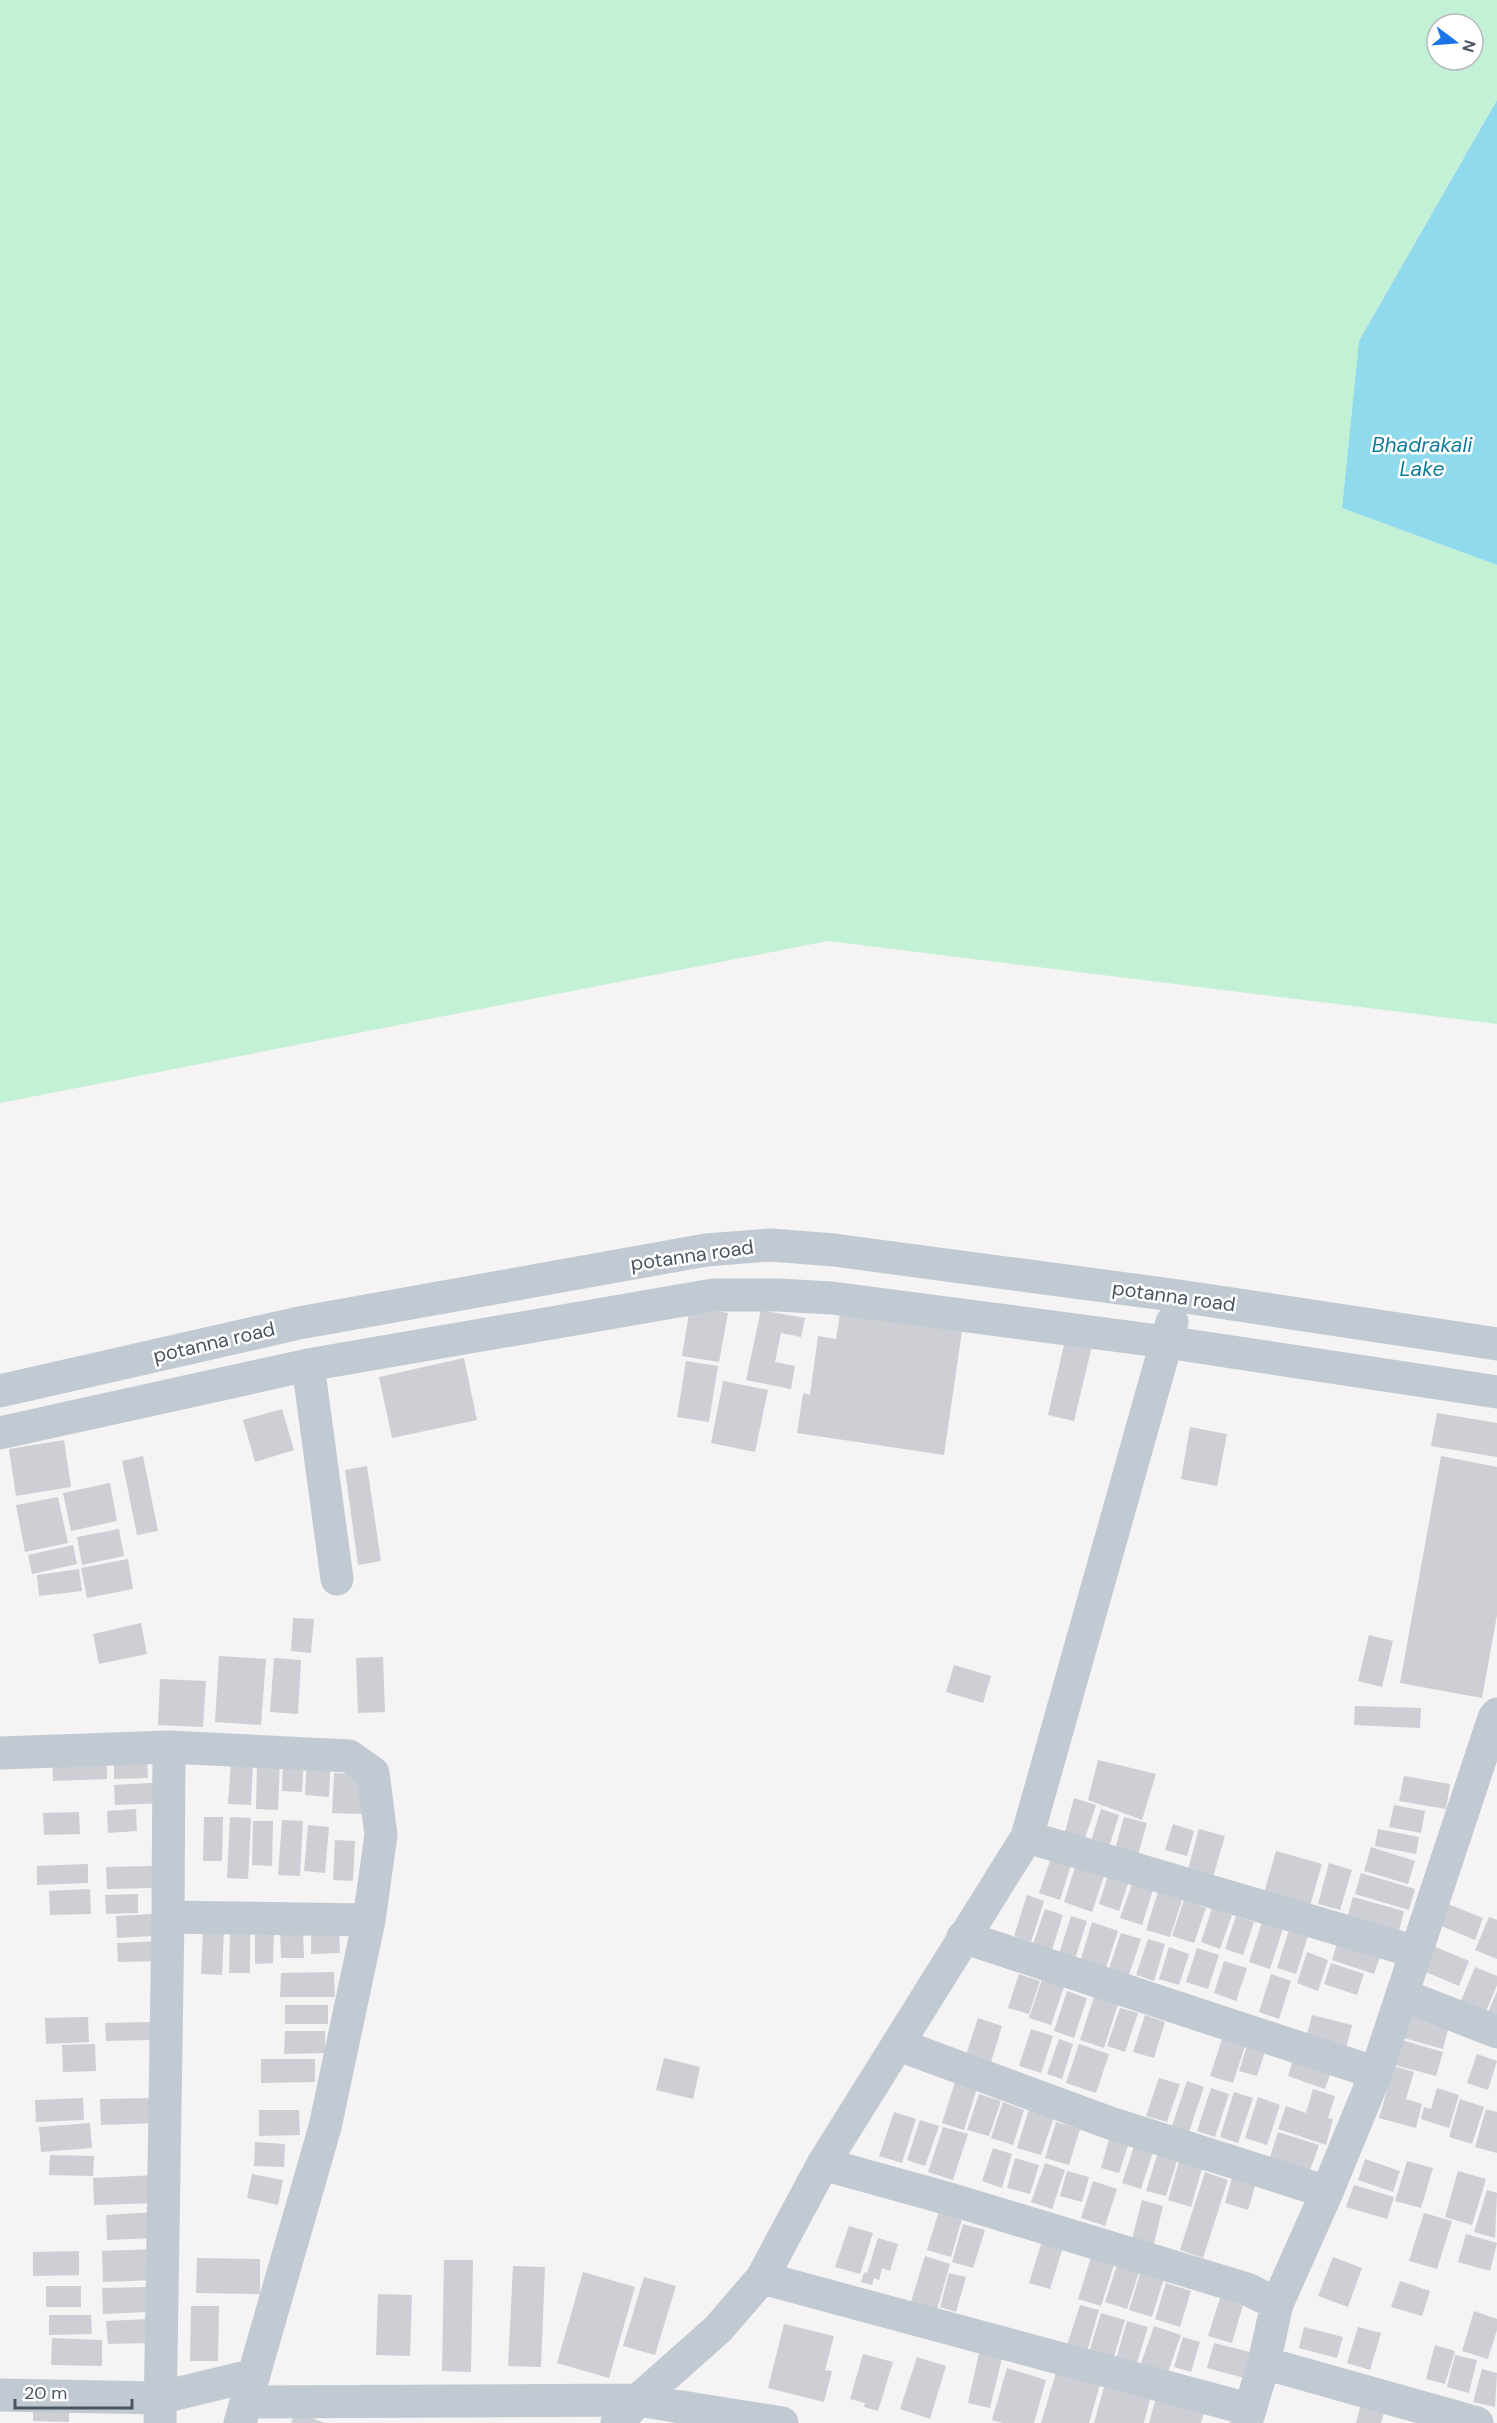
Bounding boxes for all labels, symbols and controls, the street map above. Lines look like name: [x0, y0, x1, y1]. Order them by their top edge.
north arrow: [1425, 12, 1485, 72]
text: N: [1457, 37, 1481, 55]
water label: Bhadrakali Lake: [1372, 431, 1473, 483]
street label: potanna road: [629, 1233, 755, 1277]
street label: potanna road: [1111, 1274, 1237, 1318]
street label: potanna road: [151, 1315, 277, 1369]
scale bar: [15, 2372, 132, 2410]
text: 20 m: [24, 2381, 67, 2405]

